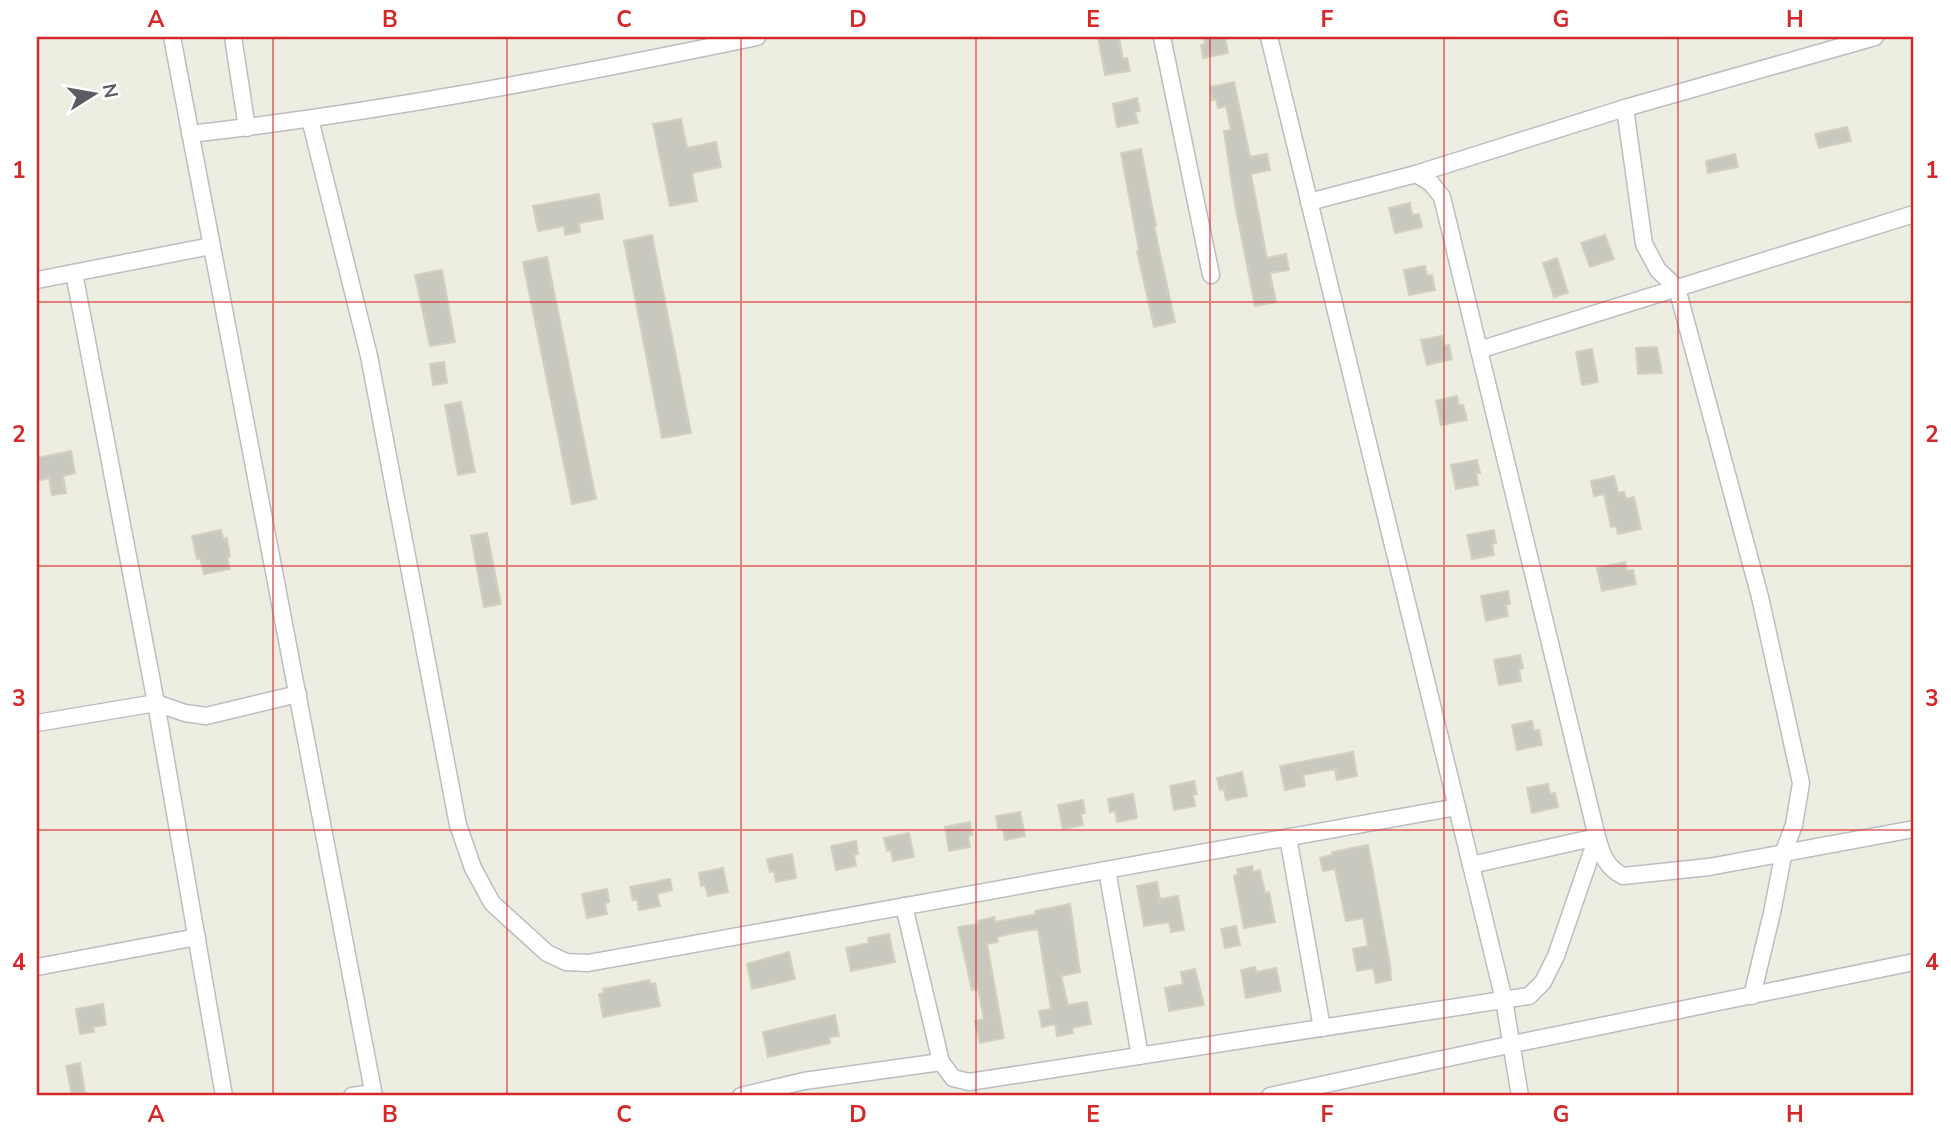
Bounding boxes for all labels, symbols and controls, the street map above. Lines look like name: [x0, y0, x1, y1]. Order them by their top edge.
text: A: [147, 4, 165, 35]
text: B: [382, 4, 398, 35]
text: C: [616, 4, 632, 35]
text: D: [849, 4, 867, 35]
text: E: [1086, 4, 1100, 35]
text: F: [1321, 4, 1334, 35]
text: G: [1553, 4, 1569, 35]
text: H: [1786, 4, 1804, 35]
north arrow: [60, 60, 130, 130]
text: N: [96, 81, 124, 100]
text: 1: [12, 155, 26, 186]
text: 1: [1925, 155, 1939, 186]
text: 2: [12, 419, 26, 450]
text: 2: [1925, 419, 1939, 450]
text: 3: [12, 683, 26, 714]
text: 3: [1925, 683, 1939, 714]
text: 4: [12, 947, 26, 978]
text: 4: [1925, 947, 1939, 978]
text: A: [147, 1099, 165, 1130]
text: B: [382, 1099, 398, 1130]
text: C: [616, 1099, 632, 1130]
text: D: [849, 1099, 867, 1130]
text: E: [1086, 1099, 1100, 1130]
text: F: [1321, 1099, 1334, 1130]
text: G: [1553, 1099, 1569, 1130]
text: H: [1786, 1099, 1804, 1130]

